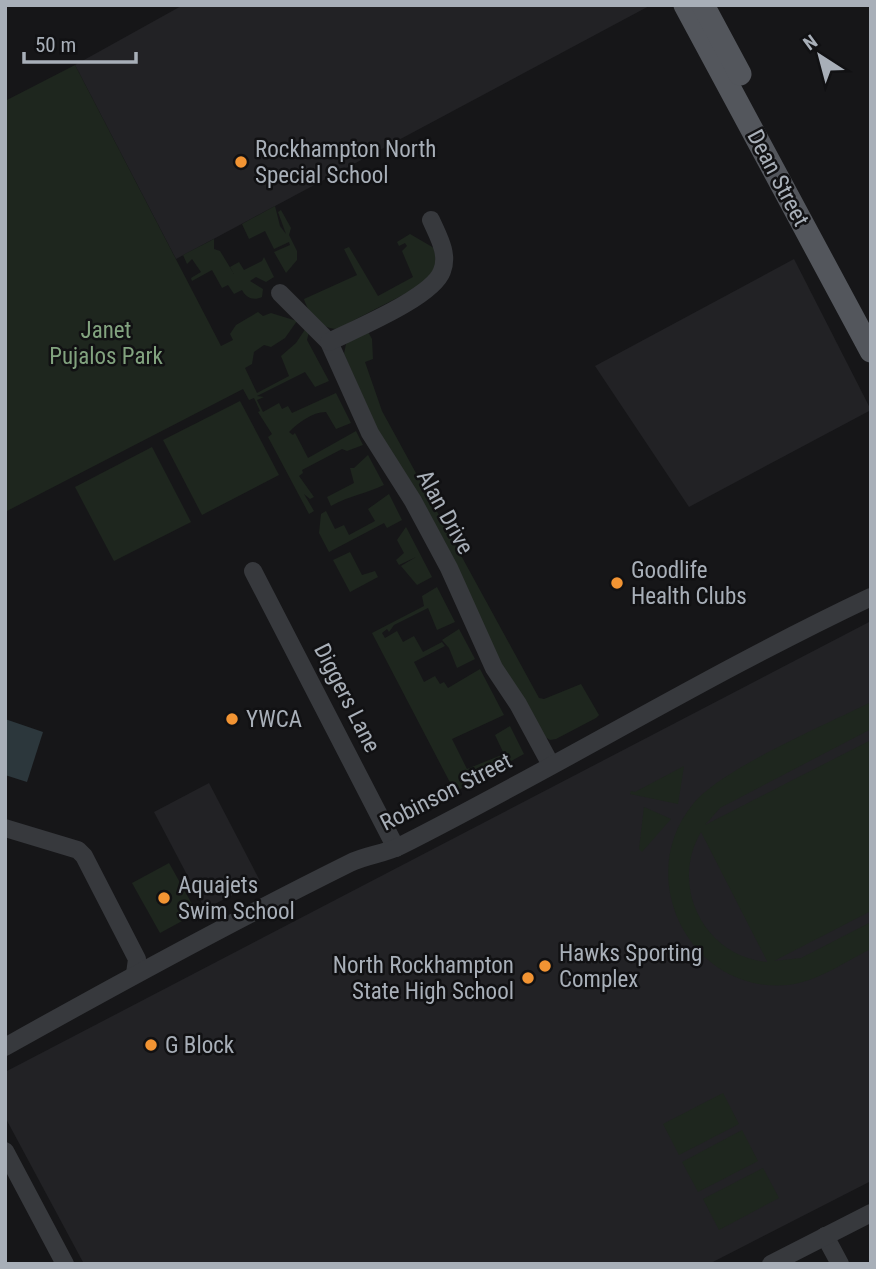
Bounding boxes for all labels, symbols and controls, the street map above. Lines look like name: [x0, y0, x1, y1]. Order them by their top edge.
scale bar: [24, 21, 136, 65]
north arrow: [785, 21, 855, 91]
text: N: [799, 30, 822, 55]
text: 50 m: [35, 33, 76, 57]
street label: Dean Street: [741, 125, 815, 231]
place label: Rockhampton North Special School: [255, 136, 436, 189]
marker: Rockhampton North Special School: [233, 154, 249, 170]
park label: Janet Pujalos Park: [49, 317, 163, 370]
street label: Alan Drive: [411, 465, 479, 559]
place label: Goodlife Health Clubs: [631, 557, 747, 610]
marker: Goodlife Health Clubs: [609, 575, 625, 591]
street label: Diggers Lane: [308, 639, 386, 757]
place label: YWCA: [246, 706, 302, 733]
marker: YWCA: [224, 711, 240, 727]
street label: Robinson Street: [376, 747, 516, 837]
place label: Aquajets Swim School: [178, 872, 295, 925]
marker: Aquajets Swim School: [156, 890, 172, 906]
place label: Hawks Sporting Complex: [559, 940, 702, 993]
place label: North Rockhampton State High School: [333, 952, 514, 1005]
marker: Hawks Sporting Complex: [537, 958, 553, 974]
marker: North Rockhampton State High School: [520, 970, 536, 986]
place label: G Block: [165, 1032, 235, 1059]
marker: G Block: [143, 1037, 159, 1053]

